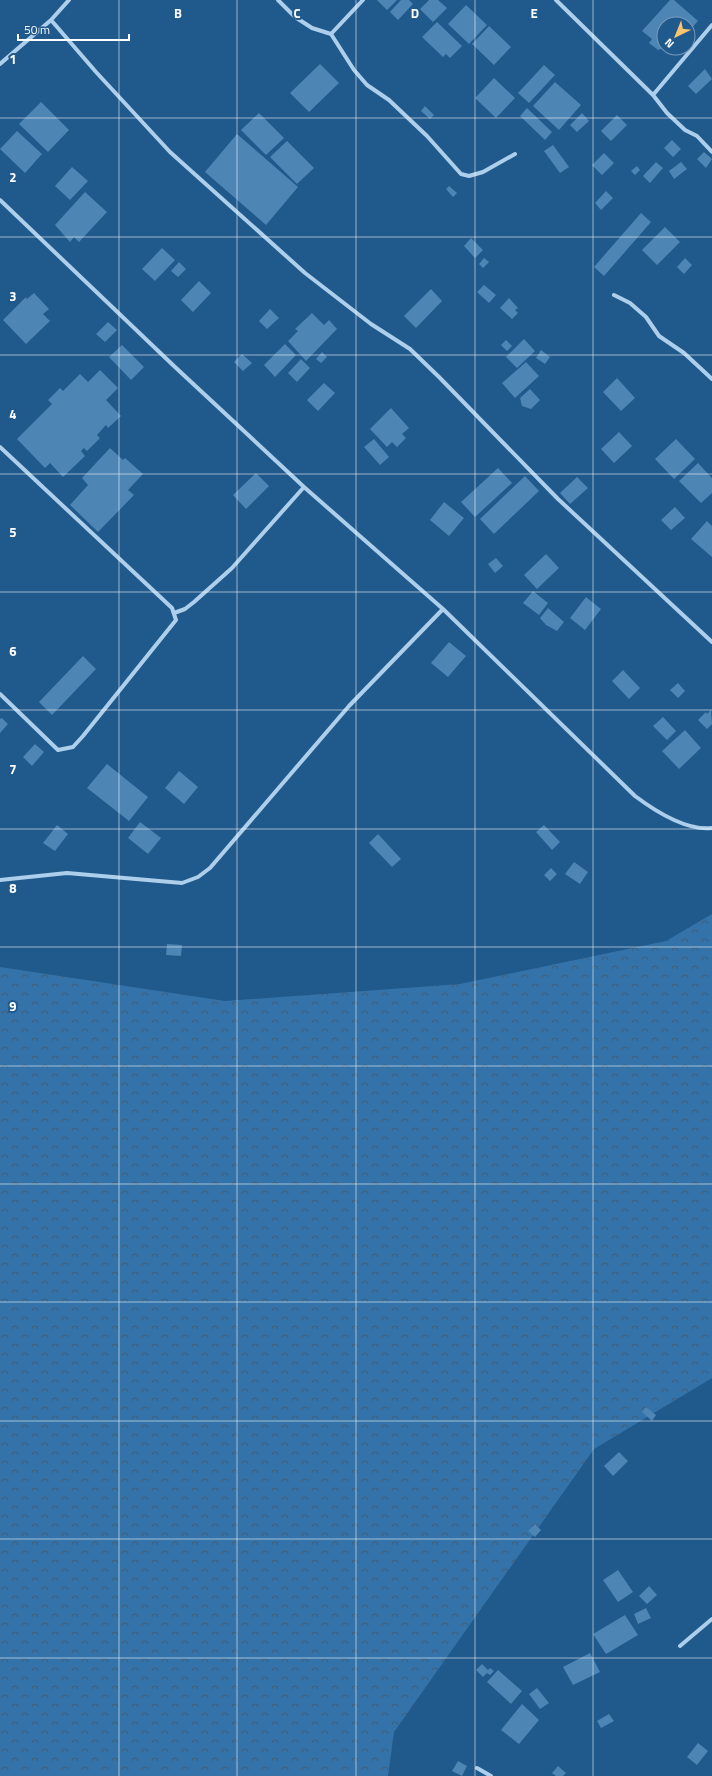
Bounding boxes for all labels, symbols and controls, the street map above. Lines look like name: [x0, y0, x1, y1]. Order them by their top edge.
text: B: [174, 3, 182, 23]
text: C: [293, 3, 301, 23]
text: D: [411, 3, 419, 23]
text: E: [530, 3, 538, 23]
scale bar: [18, 16, 129, 42]
north arrow: [656, 16, 696, 56]
text: 50 m: [24, 20, 50, 39]
text: N: [661, 35, 677, 52]
text: 1: [9, 49, 17, 69]
text: 2: [9, 167, 17, 187]
text: 3: [9, 286, 17, 306]
text: 4: [9, 404, 17, 424]
text: 5: [9, 522, 17, 542]
text: 6: [9, 641, 17, 661]
text: 7: [9, 759, 17, 779]
text: 8: [9, 878, 17, 898]
text: 9: [9, 996, 17, 1016]

